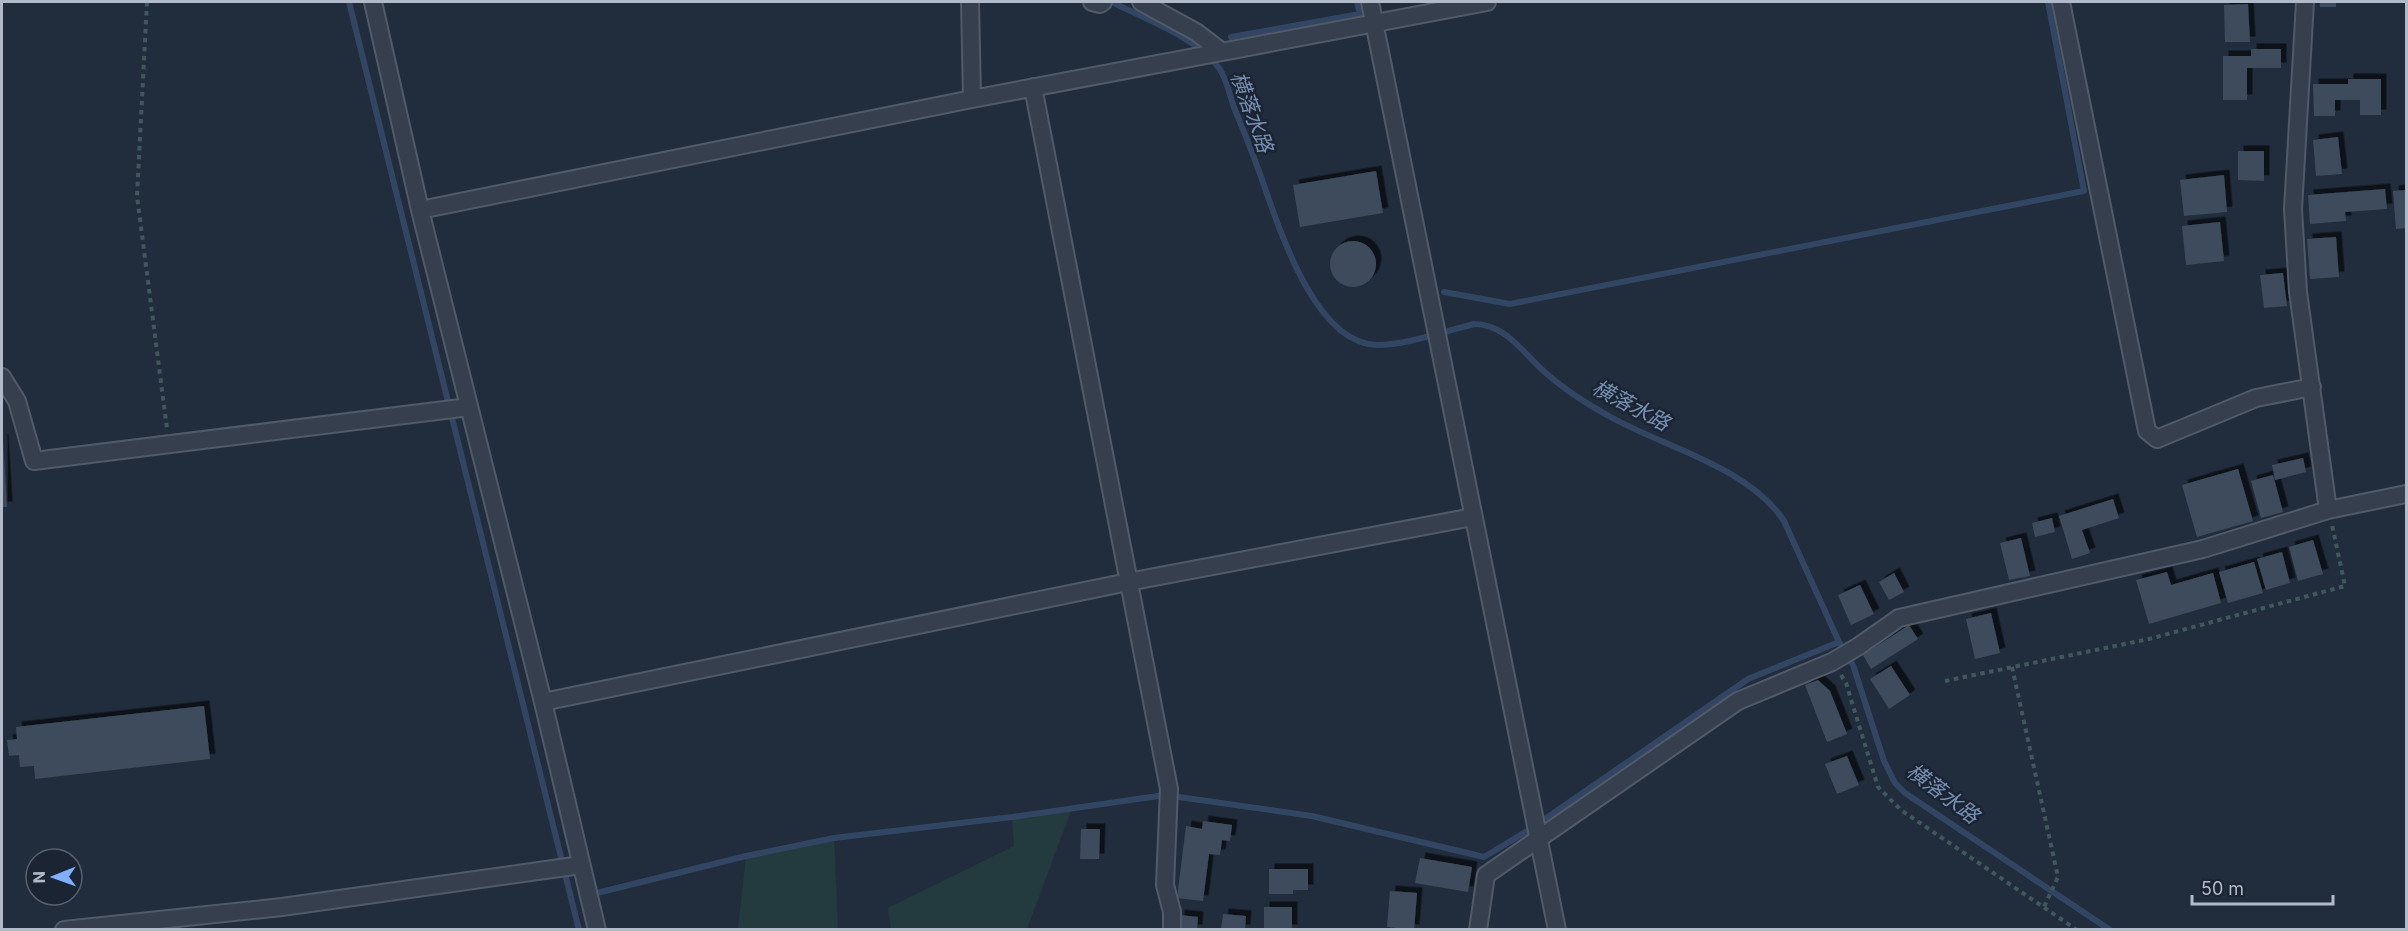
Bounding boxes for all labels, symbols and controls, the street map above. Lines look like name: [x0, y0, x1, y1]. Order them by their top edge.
water label: 横落水路: [1226, 68, 1279, 158]
water label: 横落水路: [1588, 374, 1676, 437]
water label: 横落水路: [1902, 758, 1986, 829]
north arrow: [24, 847, 84, 907]
scale bar: [2192, 868, 2333, 906]
text: N: [29, 871, 49, 884]
text: 50 m: [2201, 878, 2244, 899]

